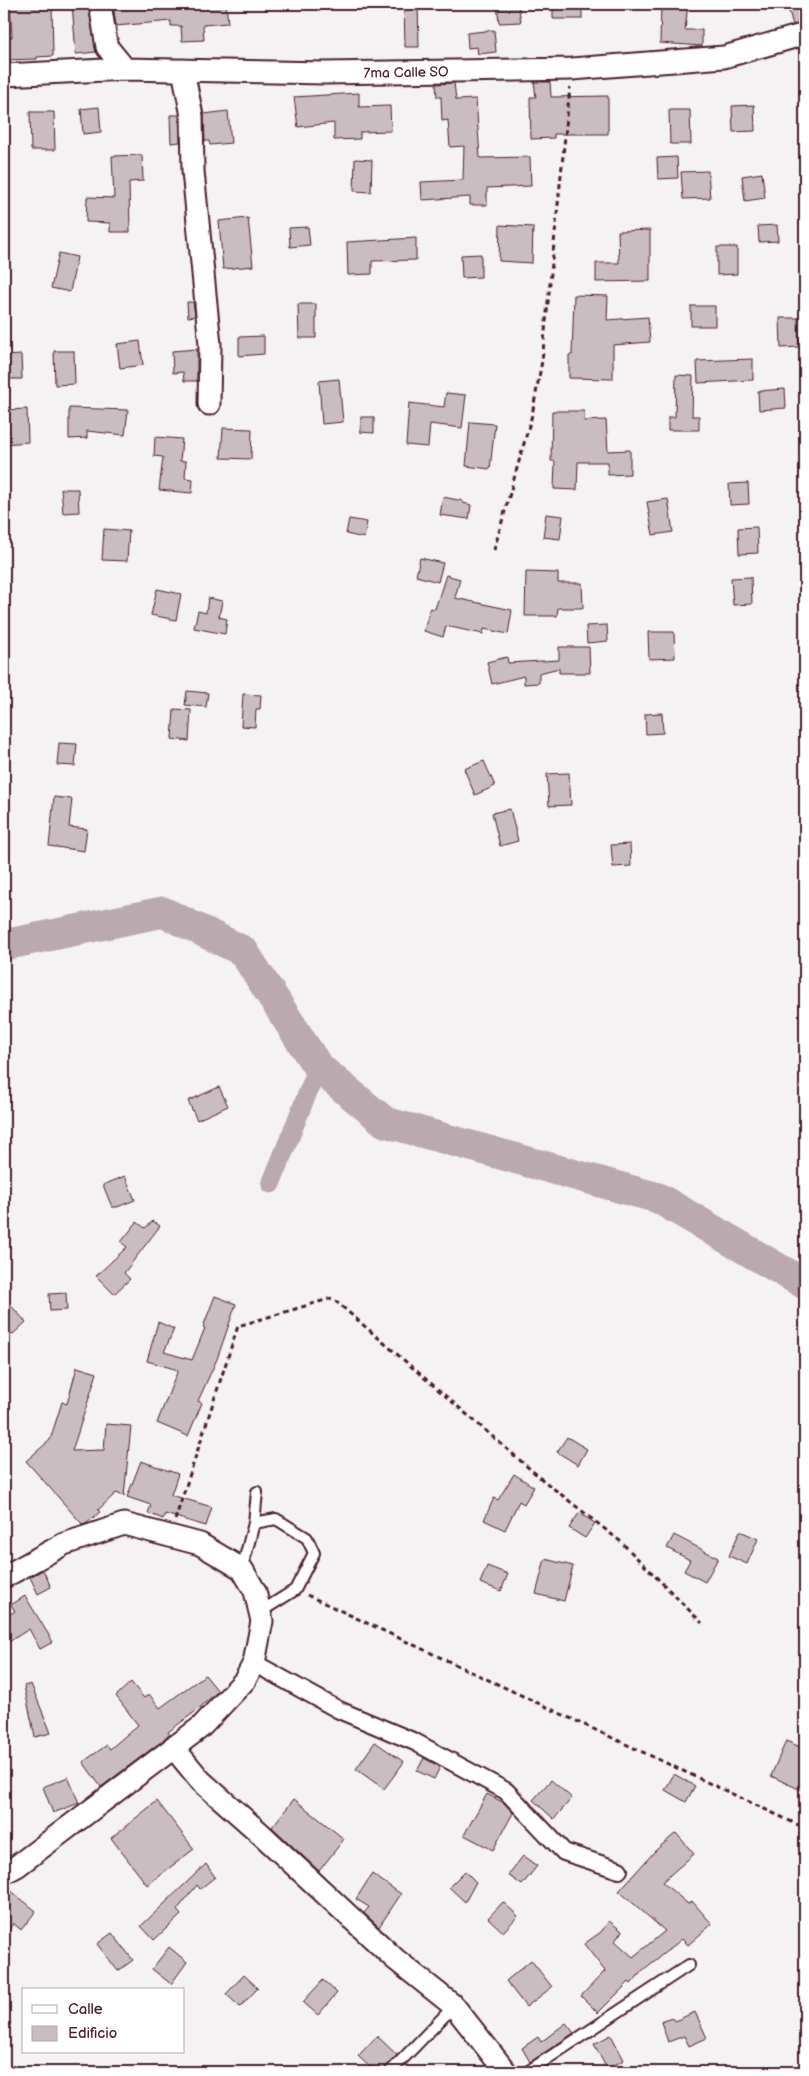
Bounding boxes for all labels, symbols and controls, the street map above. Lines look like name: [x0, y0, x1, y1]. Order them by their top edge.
street label: 7ma Calle SO: [363, 63, 449, 82]
legend: [22, 1988, 185, 2054]
text: Calle: [68, 2000, 103, 2019]
text: Edificio: [68, 2024, 117, 2043]

